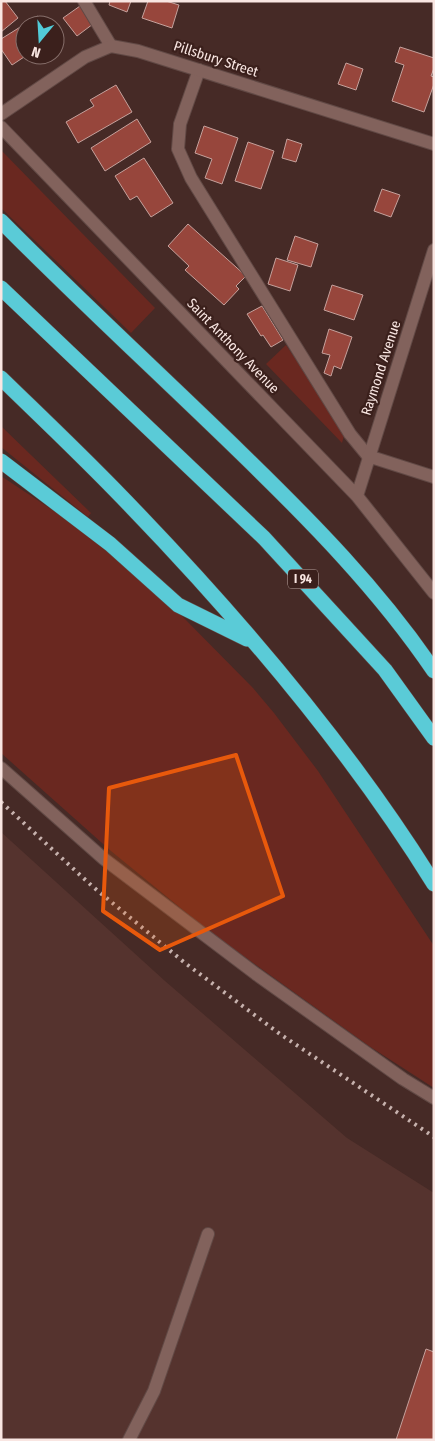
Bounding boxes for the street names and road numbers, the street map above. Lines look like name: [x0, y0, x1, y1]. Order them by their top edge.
street label: Pillsbury Street: [172, 37, 261, 81]
street label: Saint Anthony Avenue: [183, 295, 283, 397]
street label: Raymond Avenue: [358, 318, 404, 418]
road number: I 94: [288, 570, 318, 588]

